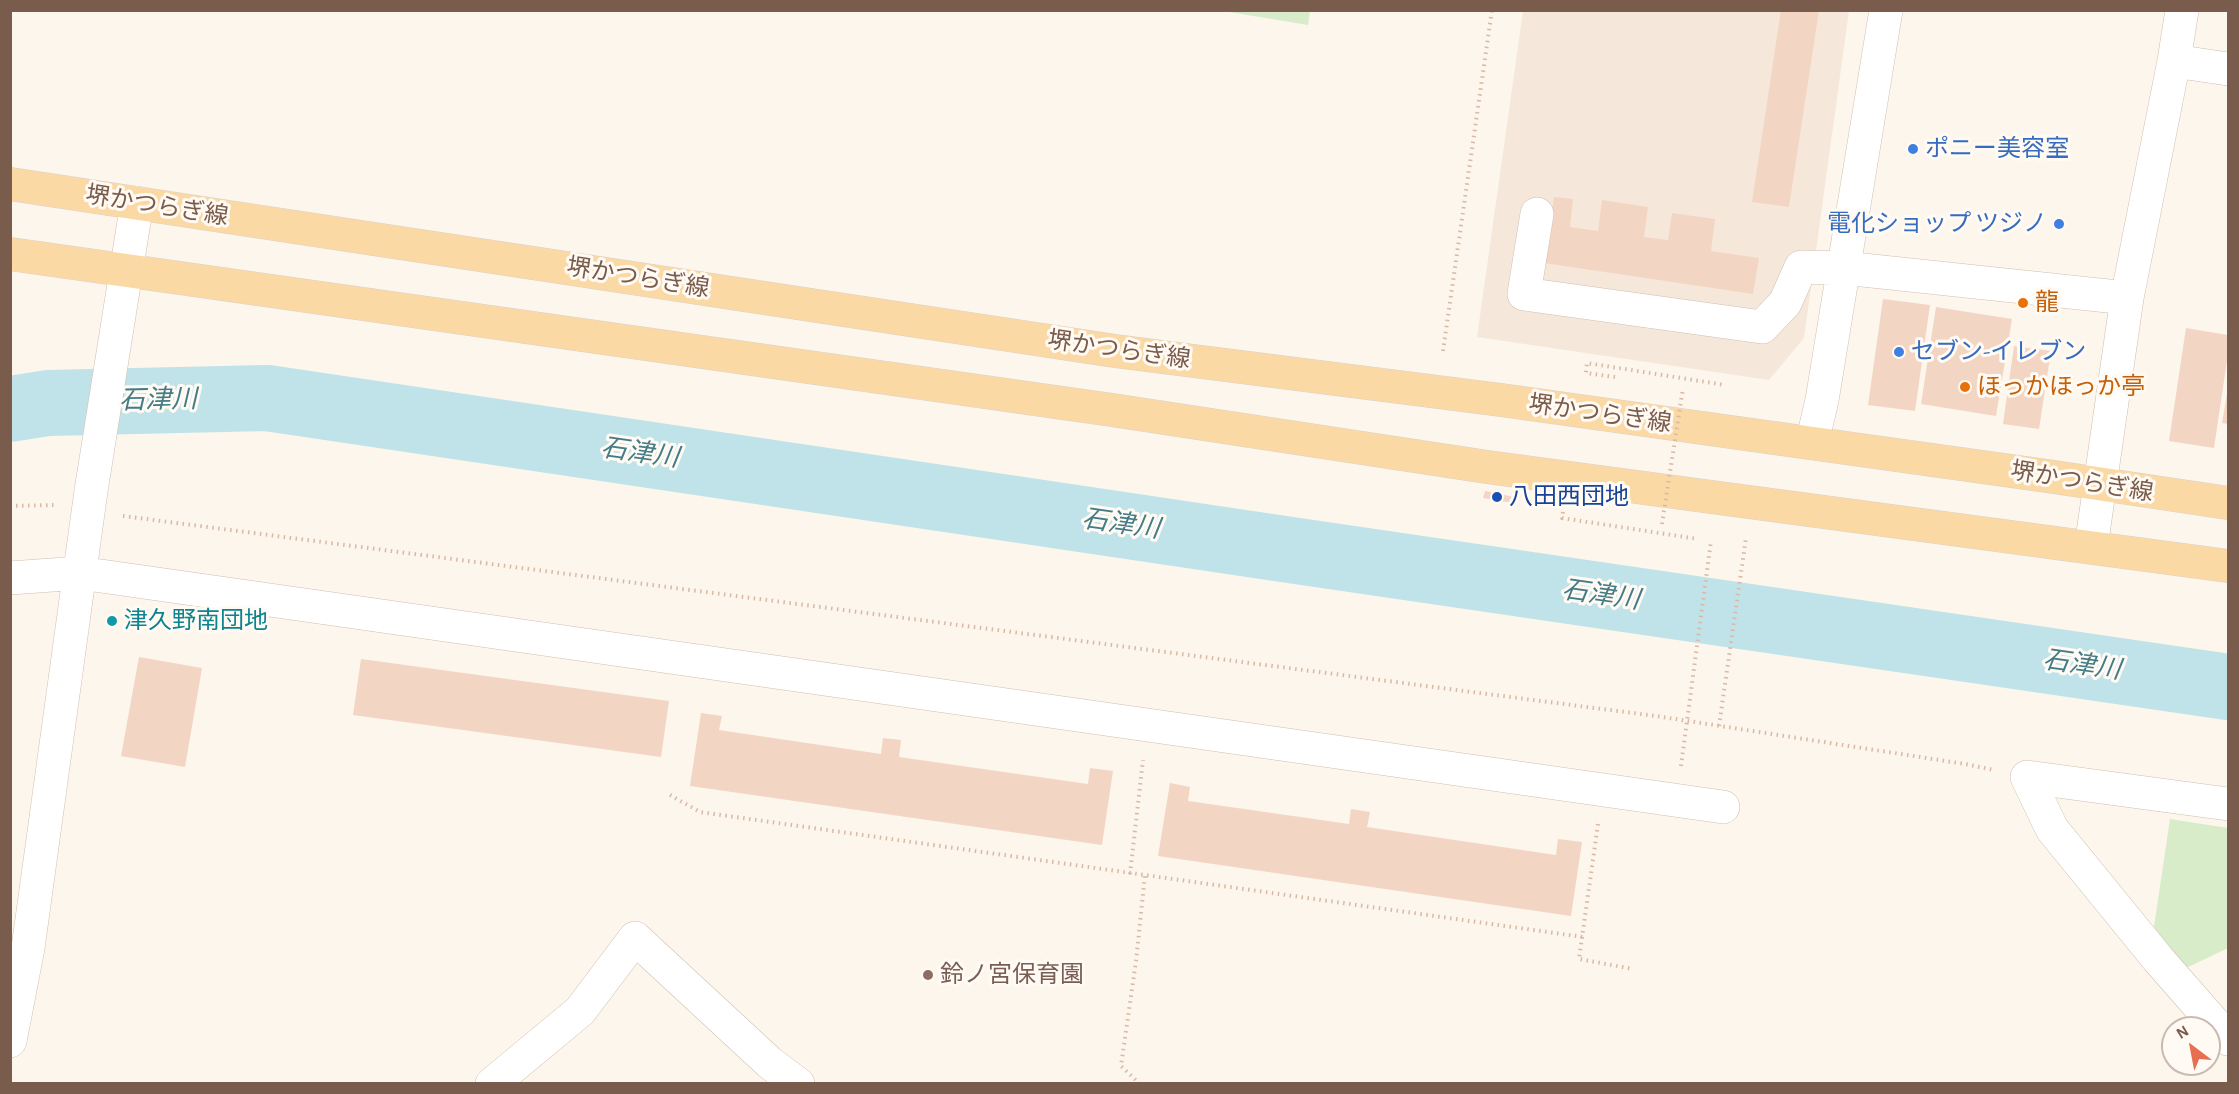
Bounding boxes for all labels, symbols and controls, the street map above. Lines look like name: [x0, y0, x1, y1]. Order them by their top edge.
place label: ポニー美容室: [1925, 135, 2069, 163]
marker: ポニー美容室: [1906, 142, 1920, 156]
street label: 堺かつらぎ線: [84, 181, 230, 231]
place label: 電化ショップ ツジノ: [1827, 210, 2047, 238]
marker: 電化ショップ ツジノ: [2052, 217, 2066, 231]
street label: 堺かつらぎ線: [565, 253, 711, 303]
place label: 龍: [2035, 289, 2059, 317]
marker: 龍: [2016, 296, 2030, 310]
street label: 堺かつらぎ線: [1046, 326, 1192, 374]
place label: セブン-イレブン: [1911, 338, 2086, 366]
marker: セブン-イレブン: [1892, 345, 1906, 359]
place label: ほっかほっか亭: [1977, 373, 2145, 401]
marker: ほっかほっか亭: [1958, 380, 1972, 394]
water label: 石津川: [119, 384, 197, 416]
street label: 堺かつらぎ線: [1527, 390, 1673, 438]
water label: 石津川: [599, 432, 681, 474]
street label: 堺かつらぎ線: [2009, 457, 2155, 507]
place label: 八田西団地: [1509, 483, 1629, 511]
marker: 八田西団地: [1490, 490, 1504, 504]
water label: 石津川: [1080, 503, 1162, 545]
water label: 石津川: [1560, 574, 1642, 616]
place label: 津久野南団地: [124, 607, 268, 635]
marker: 津久野南団地: [105, 614, 119, 628]
water label: 石津川: [2041, 644, 2123, 686]
place label: 鈴ノ宮保育園: [940, 961, 1084, 989]
marker: 鈴ノ宮保育園: [921, 968, 935, 982]
north arrow: [2161, 1016, 2221, 1076]
text: N: [2174, 1023, 2191, 1042]

